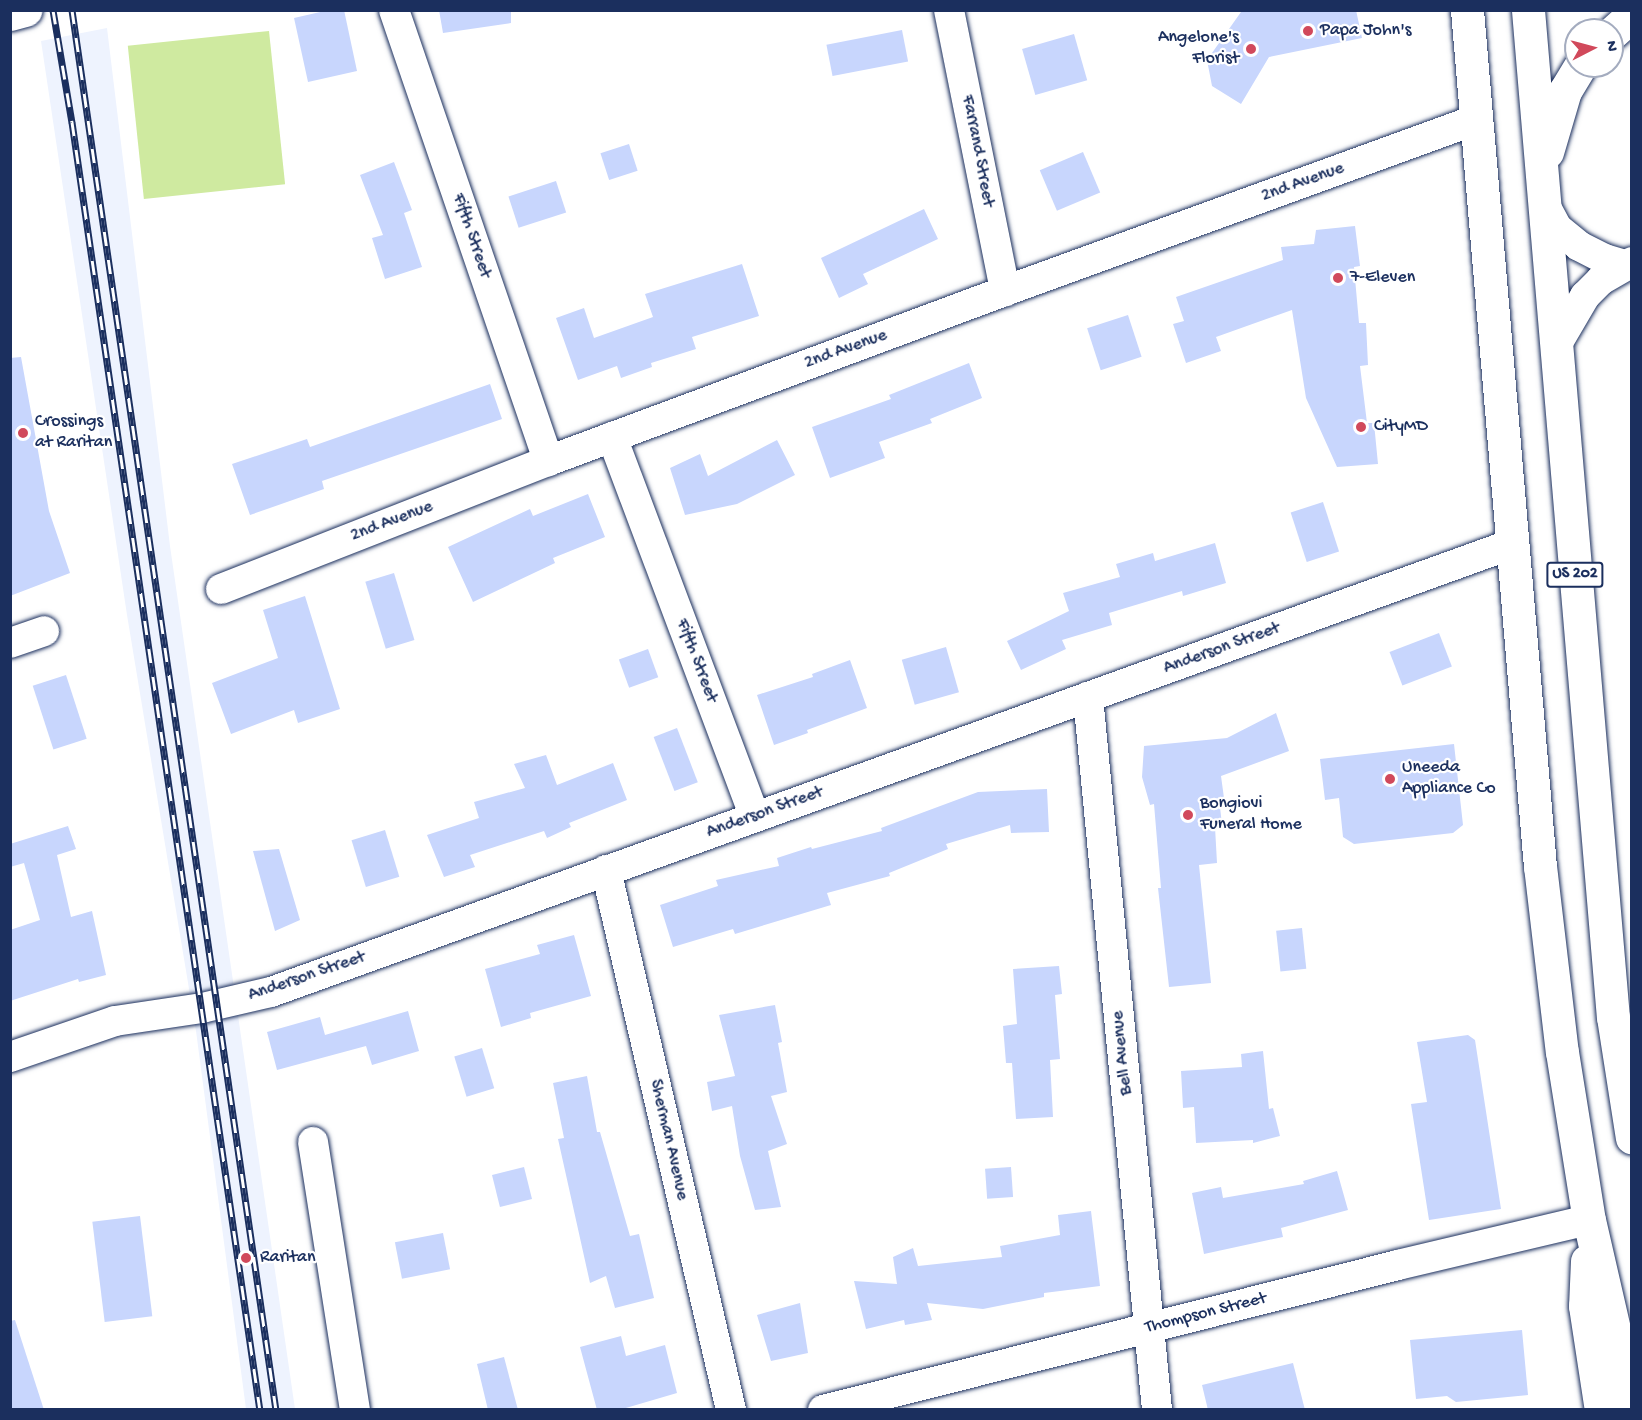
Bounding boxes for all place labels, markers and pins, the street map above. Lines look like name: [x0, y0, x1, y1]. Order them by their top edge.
place label: Papa John's: [1320, 20, 1411, 42]
marker: Papa John's: [1301, 24, 1315, 38]
place label: Angelone's Florist: [1158, 28, 1239, 70]
marker: Angelone's Florist: [1244, 42, 1258, 56]
place label: 7-Eleven: [1350, 267, 1415, 289]
marker: 7-Eleven: [1331, 271, 1345, 285]
place label: Crossings at Raritan: [35, 412, 112, 454]
place label: CityMD: [1374, 416, 1428, 438]
marker: CityMD: [1352, 418, 1370, 436]
marker: Crossings at Raritan: [16, 426, 30, 440]
place label: Uneeda Appliance Co: [1402, 758, 1496, 800]
marker: Uneeda Appliance Co: [1383, 772, 1397, 786]
place label: Bongiovi Funeral Home: [1200, 794, 1302, 836]
marker: Bongiovi Funeral Home: [1181, 808, 1195, 822]
place label: Raritan: [260, 1247, 316, 1269]
marker: Raritan: [237, 1249, 255, 1267]

